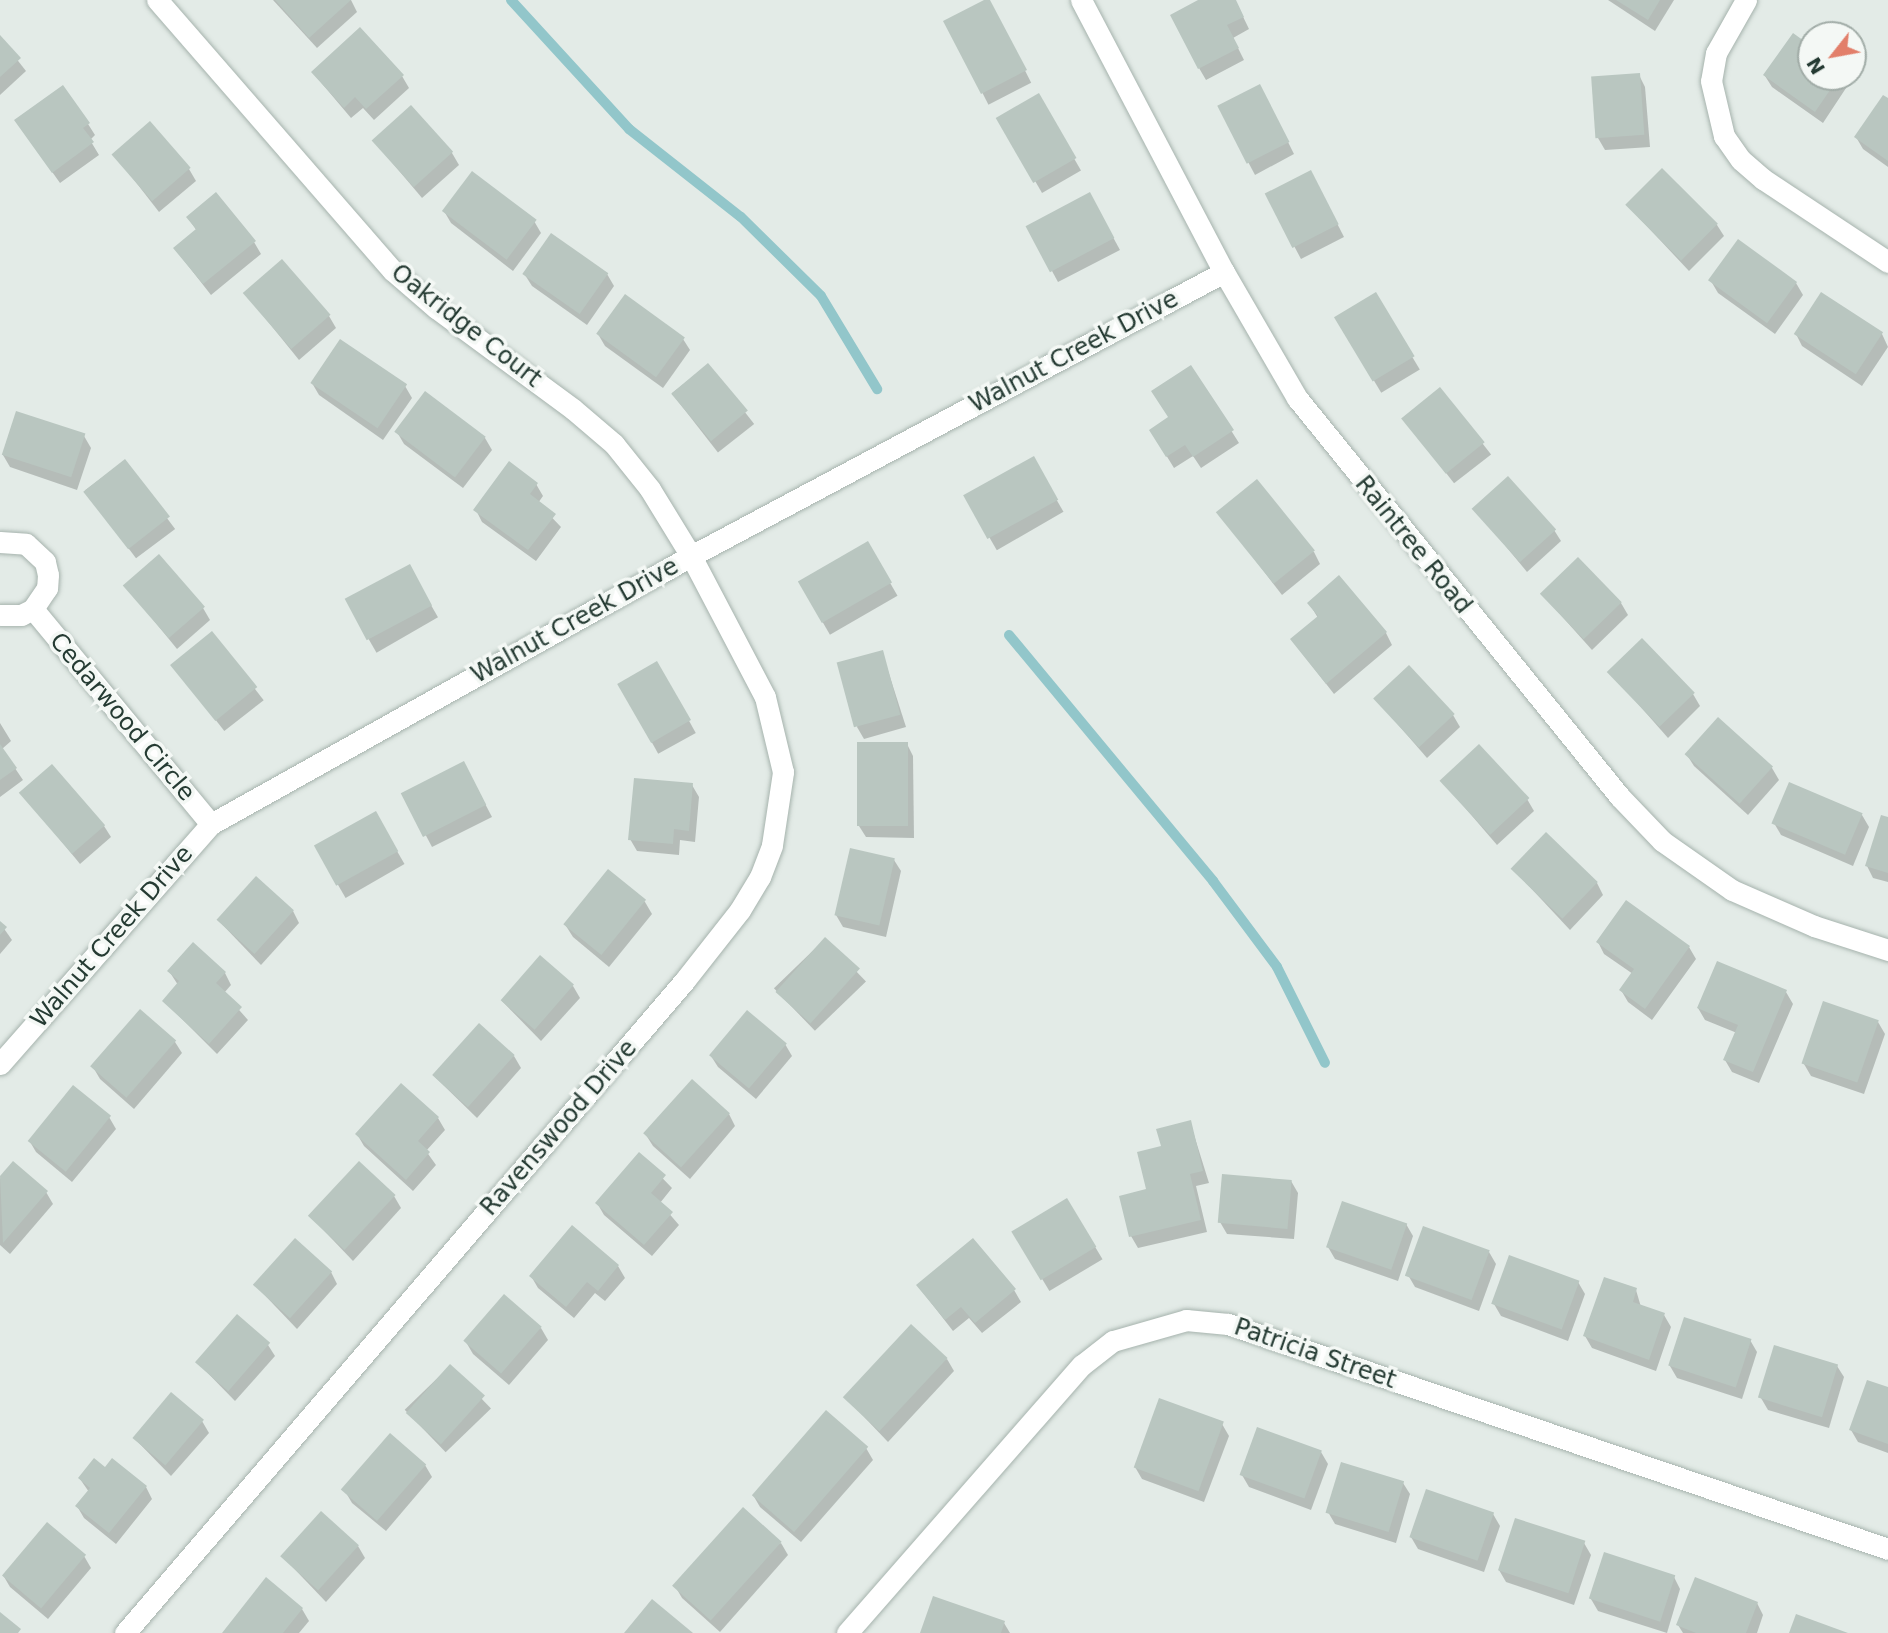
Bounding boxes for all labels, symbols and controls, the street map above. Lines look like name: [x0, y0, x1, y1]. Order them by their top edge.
north arrow: [1797, 21, 1867, 91]
text: N: [1802, 53, 1829, 78]
street label: Oakridge Court: [385, 258, 547, 394]
street label: Walnut Creek Drive: [965, 285, 1183, 419]
street label: Raintree Road: [1349, 470, 1477, 620]
street label: Walnut Creek Drive: [466, 552, 684, 690]
street label: Cedarwood Circle: [43, 627, 201, 807]
street label: Walnut Creek Drive: [25, 840, 199, 1034]
street label: Ravenswood Drive: [475, 1034, 643, 1222]
street label: Patricia Street: [1230, 1313, 1400, 1395]

